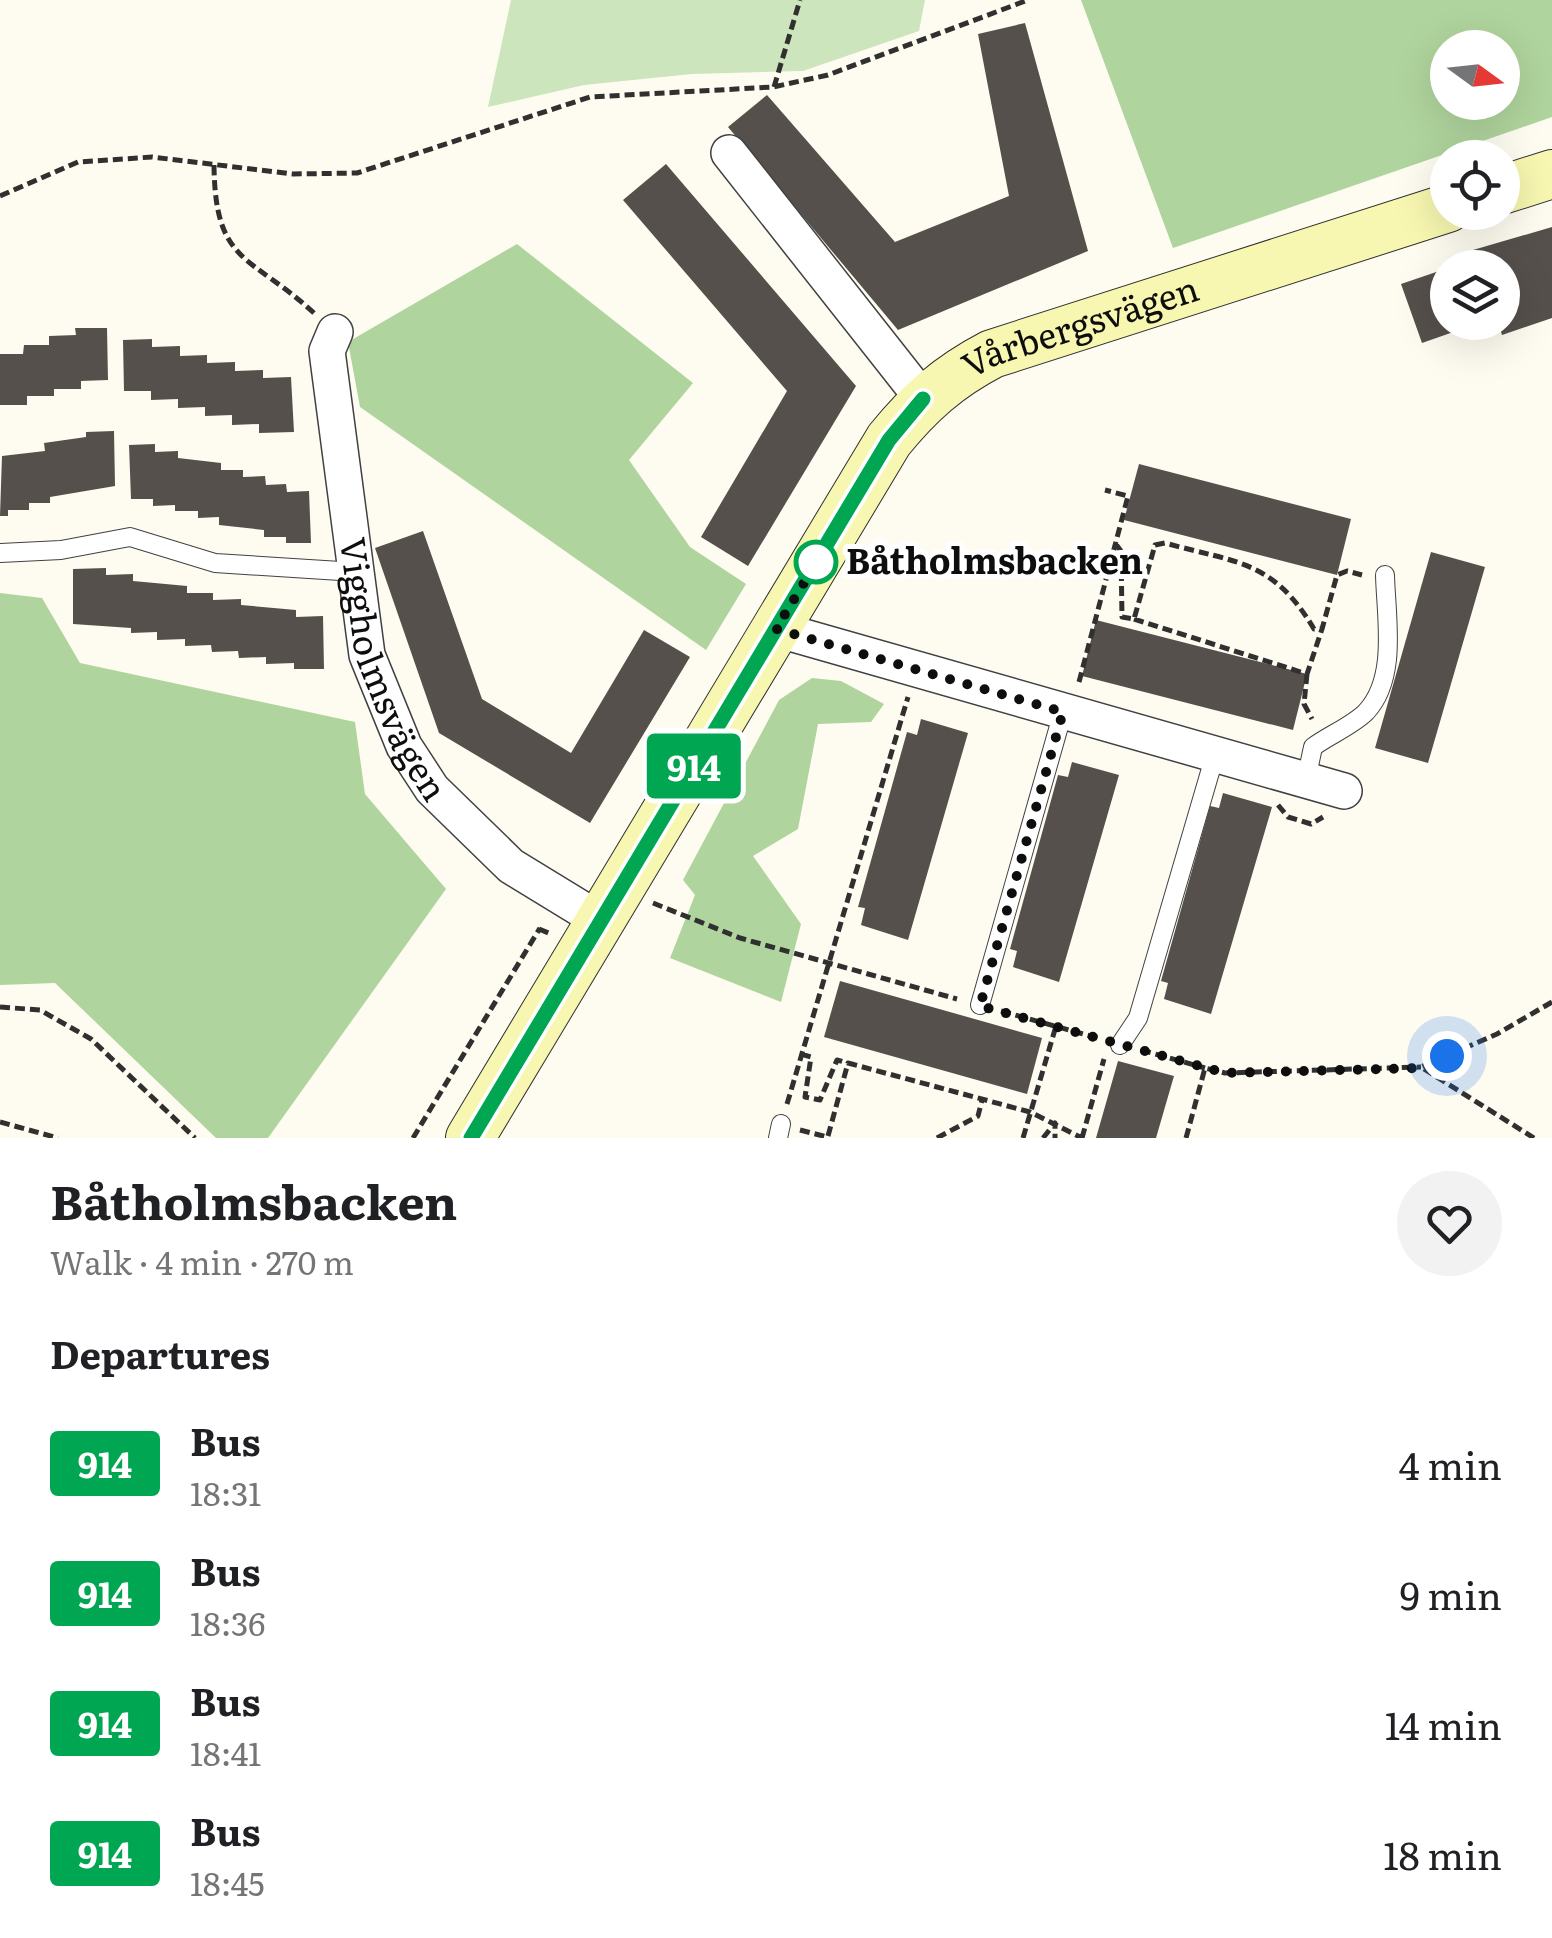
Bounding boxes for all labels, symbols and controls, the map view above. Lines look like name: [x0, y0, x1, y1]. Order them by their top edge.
north arrow: [1430, 30, 1520, 120]
map controls: [1430, 30, 1520, 340]
button: locate: [1430, 140, 1520, 230]
button: layers: [1430, 250, 1520, 340]
street label: Vårbergsvägen: [951, 261, 1205, 389]
place label: Båtholmsbacken: [846, 533, 1143, 585]
street label: Viggholmsvägen: [329, 534, 462, 810]
marker: Båtholmsbacken: [795, 541, 837, 583]
line badge: 914: [636, 734, 752, 798]
text: 914: [667, 740, 721, 792]
your location: [1422, 1031, 1472, 1081]
text: Båtholmsbacken: [50, 1164, 457, 1235]
button: heart: [1397, 1171, 1502, 1276]
text: Walk · 4 min · 270 m: [50, 1237, 354, 1285]
text: Departures: [50, 1324, 270, 1381]
text: Bus: [190, 1411, 261, 1468]
text: 4 min: [1399, 1435, 1502, 1492]
text: 914: [78, 1437, 132, 1489]
text: 18:31: [190, 1468, 261, 1516]
text: Bus: [190, 1541, 261, 1598]
text: 9 min: [1400, 1565, 1502, 1622]
text: 914: [78, 1567, 132, 1619]
text: 18:36: [190, 1598, 266, 1646]
text: Bus: [190, 1671, 261, 1728]
text: 14 min: [1385, 1695, 1502, 1752]
text: 914: [78, 1697, 132, 1749]
text: 18:41: [190, 1728, 261, 1776]
text: Bus: [190, 1801, 261, 1858]
text: 18 min: [1383, 1825, 1502, 1882]
text: 914: [78, 1827, 132, 1879]
text: 18:45: [190, 1858, 265, 1906]

